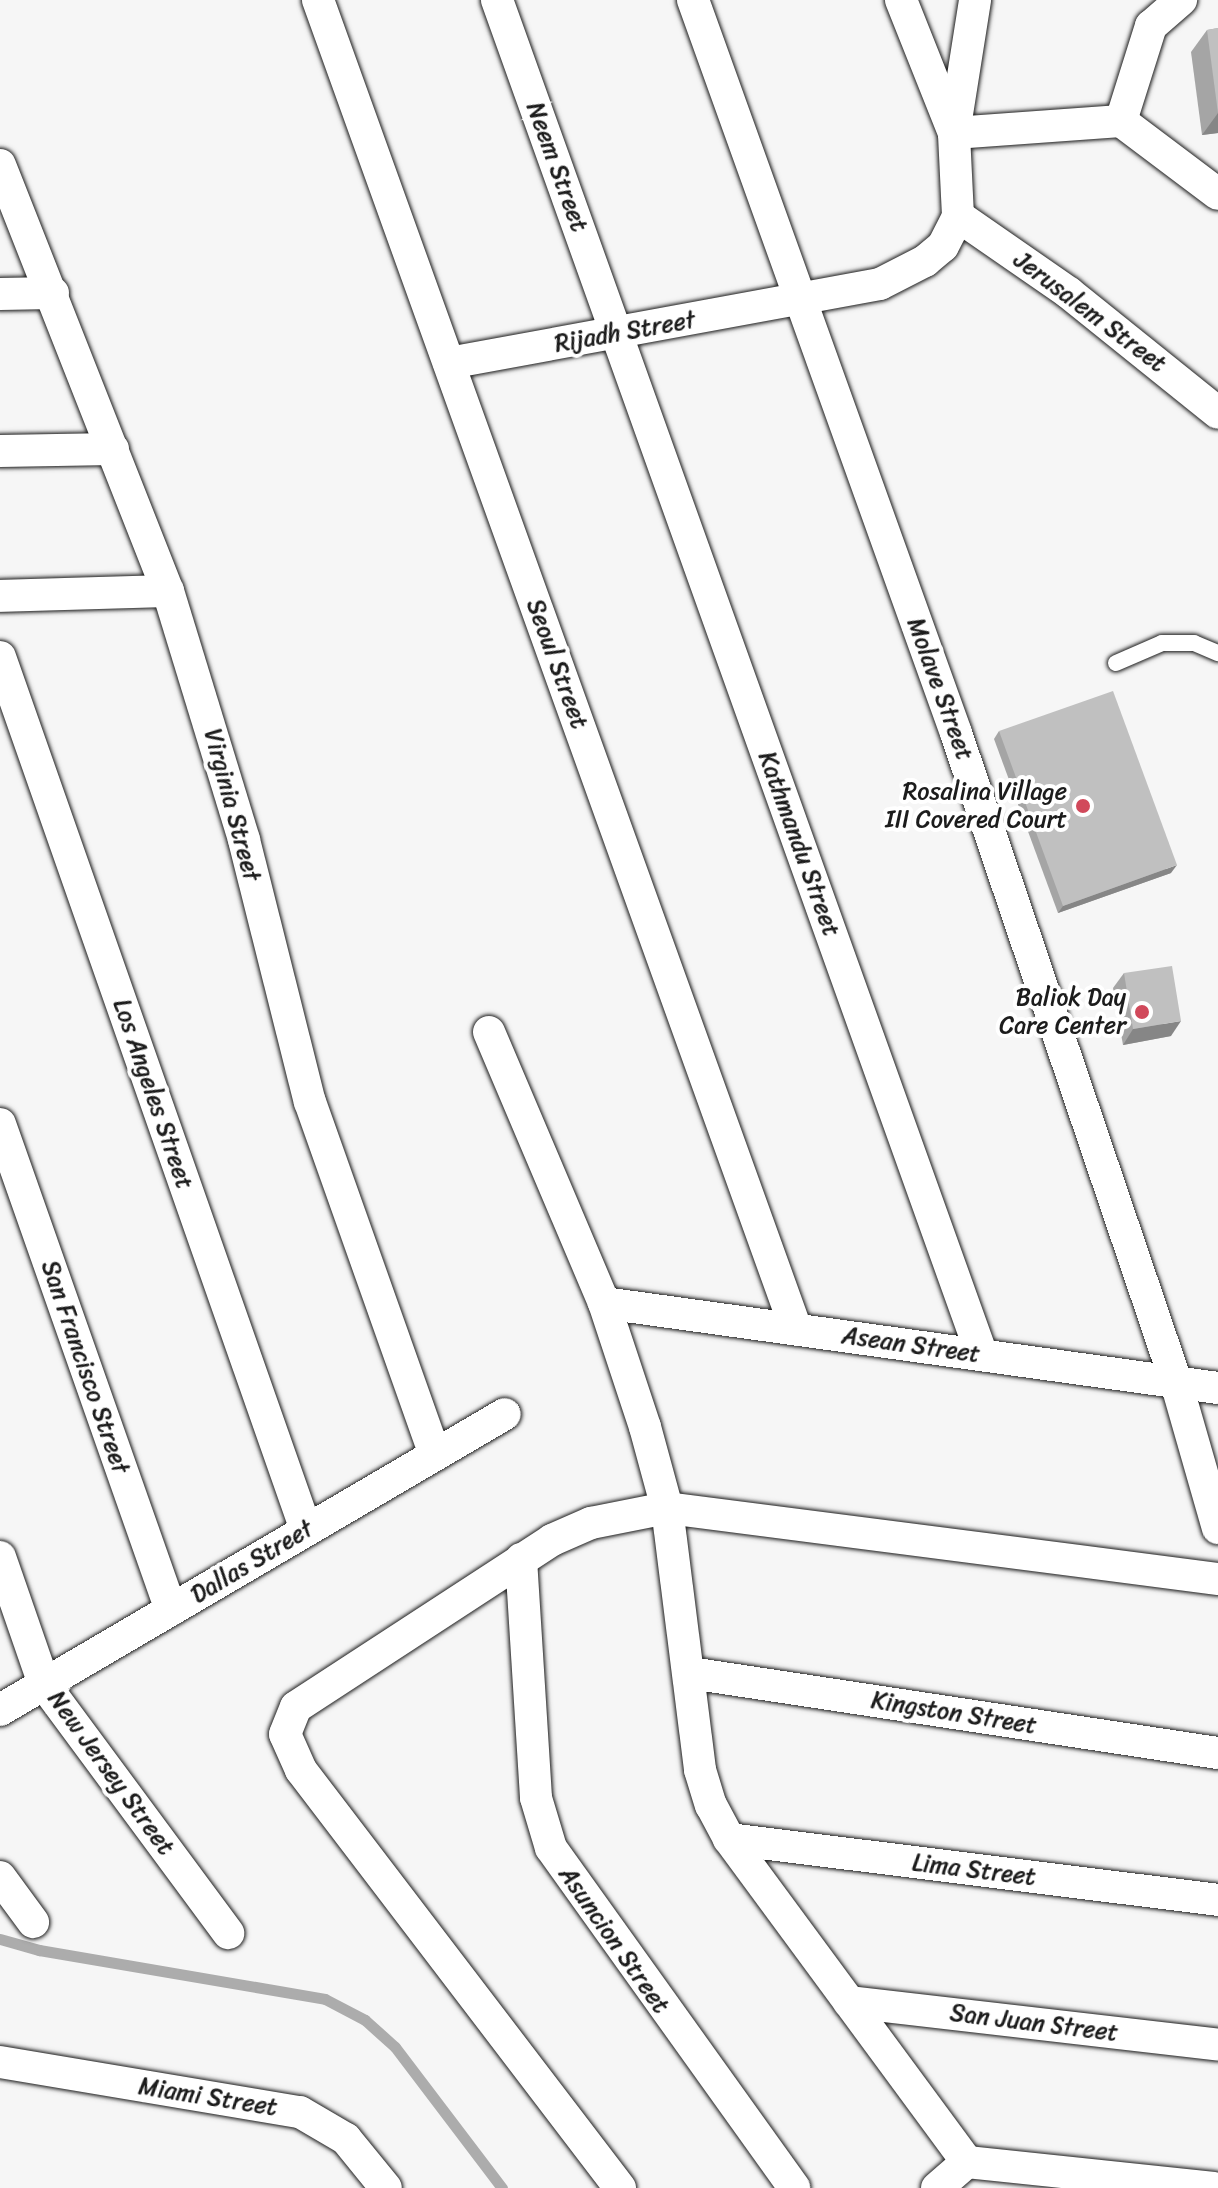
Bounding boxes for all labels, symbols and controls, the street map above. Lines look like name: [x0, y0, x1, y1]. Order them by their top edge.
street label: Neem Street: [520, 98, 594, 236]
street label: Jerusalem Street: [1008, 245, 1172, 379]
street label: Rijadh Street: [552, 305, 698, 359]
street label: Seoul Street: [520, 596, 594, 732]
street label: Molave Street: [901, 614, 979, 764]
street label: Virginia Street: [198, 725, 266, 885]
street label: Kathmandu Street: [752, 748, 846, 940]
place label: Rosalina Village III Covered Court: [885, 778, 1067, 834]
marker: Rosalina Village III Covered Court: [1074, 797, 1092, 815]
place label: Baliok Day Care Center: [998, 984, 1126, 1040]
street label: Los Angeles Street: [107, 995, 199, 1193]
marker: Baliok Day Care Center: [1133, 1003, 1151, 1021]
street label: San Francisco Street: [35, 1257, 135, 1477]
street label: Asean Street: [840, 1321, 982, 1369]
street label: Dallas Street: [185, 1514, 319, 1610]
street label: New Jersey Street: [41, 1685, 181, 1861]
street label: Kingston Street: [869, 1686, 1039, 1740]
street label: Lima Street: [911, 1848, 1037, 1892]
street label: Asuncion Street: [553, 1861, 675, 2019]
street label: San Juan Street: [947, 1998, 1121, 2048]
street label: Miami Street: [137, 2072, 279, 2122]

